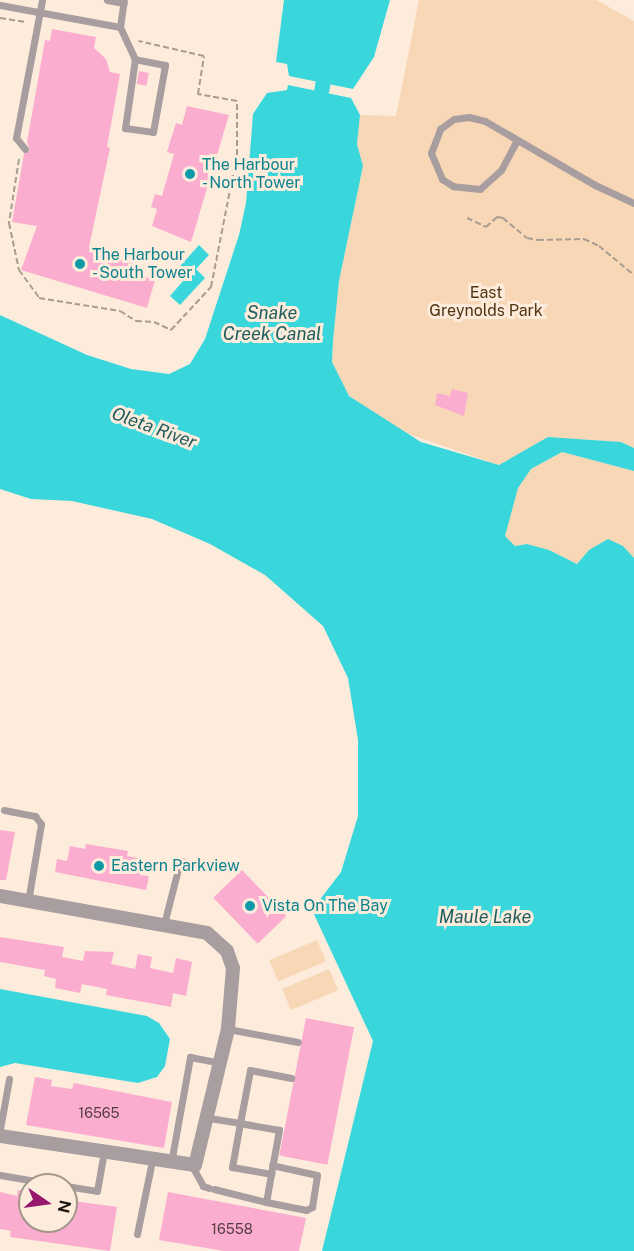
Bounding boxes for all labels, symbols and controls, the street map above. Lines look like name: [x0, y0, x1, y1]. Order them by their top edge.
place label: The Harbour - North Tower: [202, 155, 303, 193]
marker: The Harbour - North Tower: [183, 167, 197, 181]
place label: The Harbour - South Tower: [92, 245, 195, 283]
marker: The Harbour - South Tower: [73, 257, 87, 271]
park label: East Greynolds Park: [429, 283, 543, 321]
water label: Snake Creek Canal: [223, 303, 321, 346]
water label: Oleta River: [109, 403, 199, 453]
place label: Eastern Parkview: [111, 856, 240, 876]
marker: Eastern Parkview: [92, 859, 106, 873]
place label: Vista On The Bay: [262, 896, 388, 916]
marker: Vista On The Bay: [243, 899, 257, 913]
water label: Maule Lake: [439, 906, 531, 928]
house number: 16565: [78, 1105, 120, 1121]
north arrow: [18, 1173, 78, 1233]
text: N: [53, 1198, 75, 1215]
house number: 16558: [211, 1221, 253, 1237]

